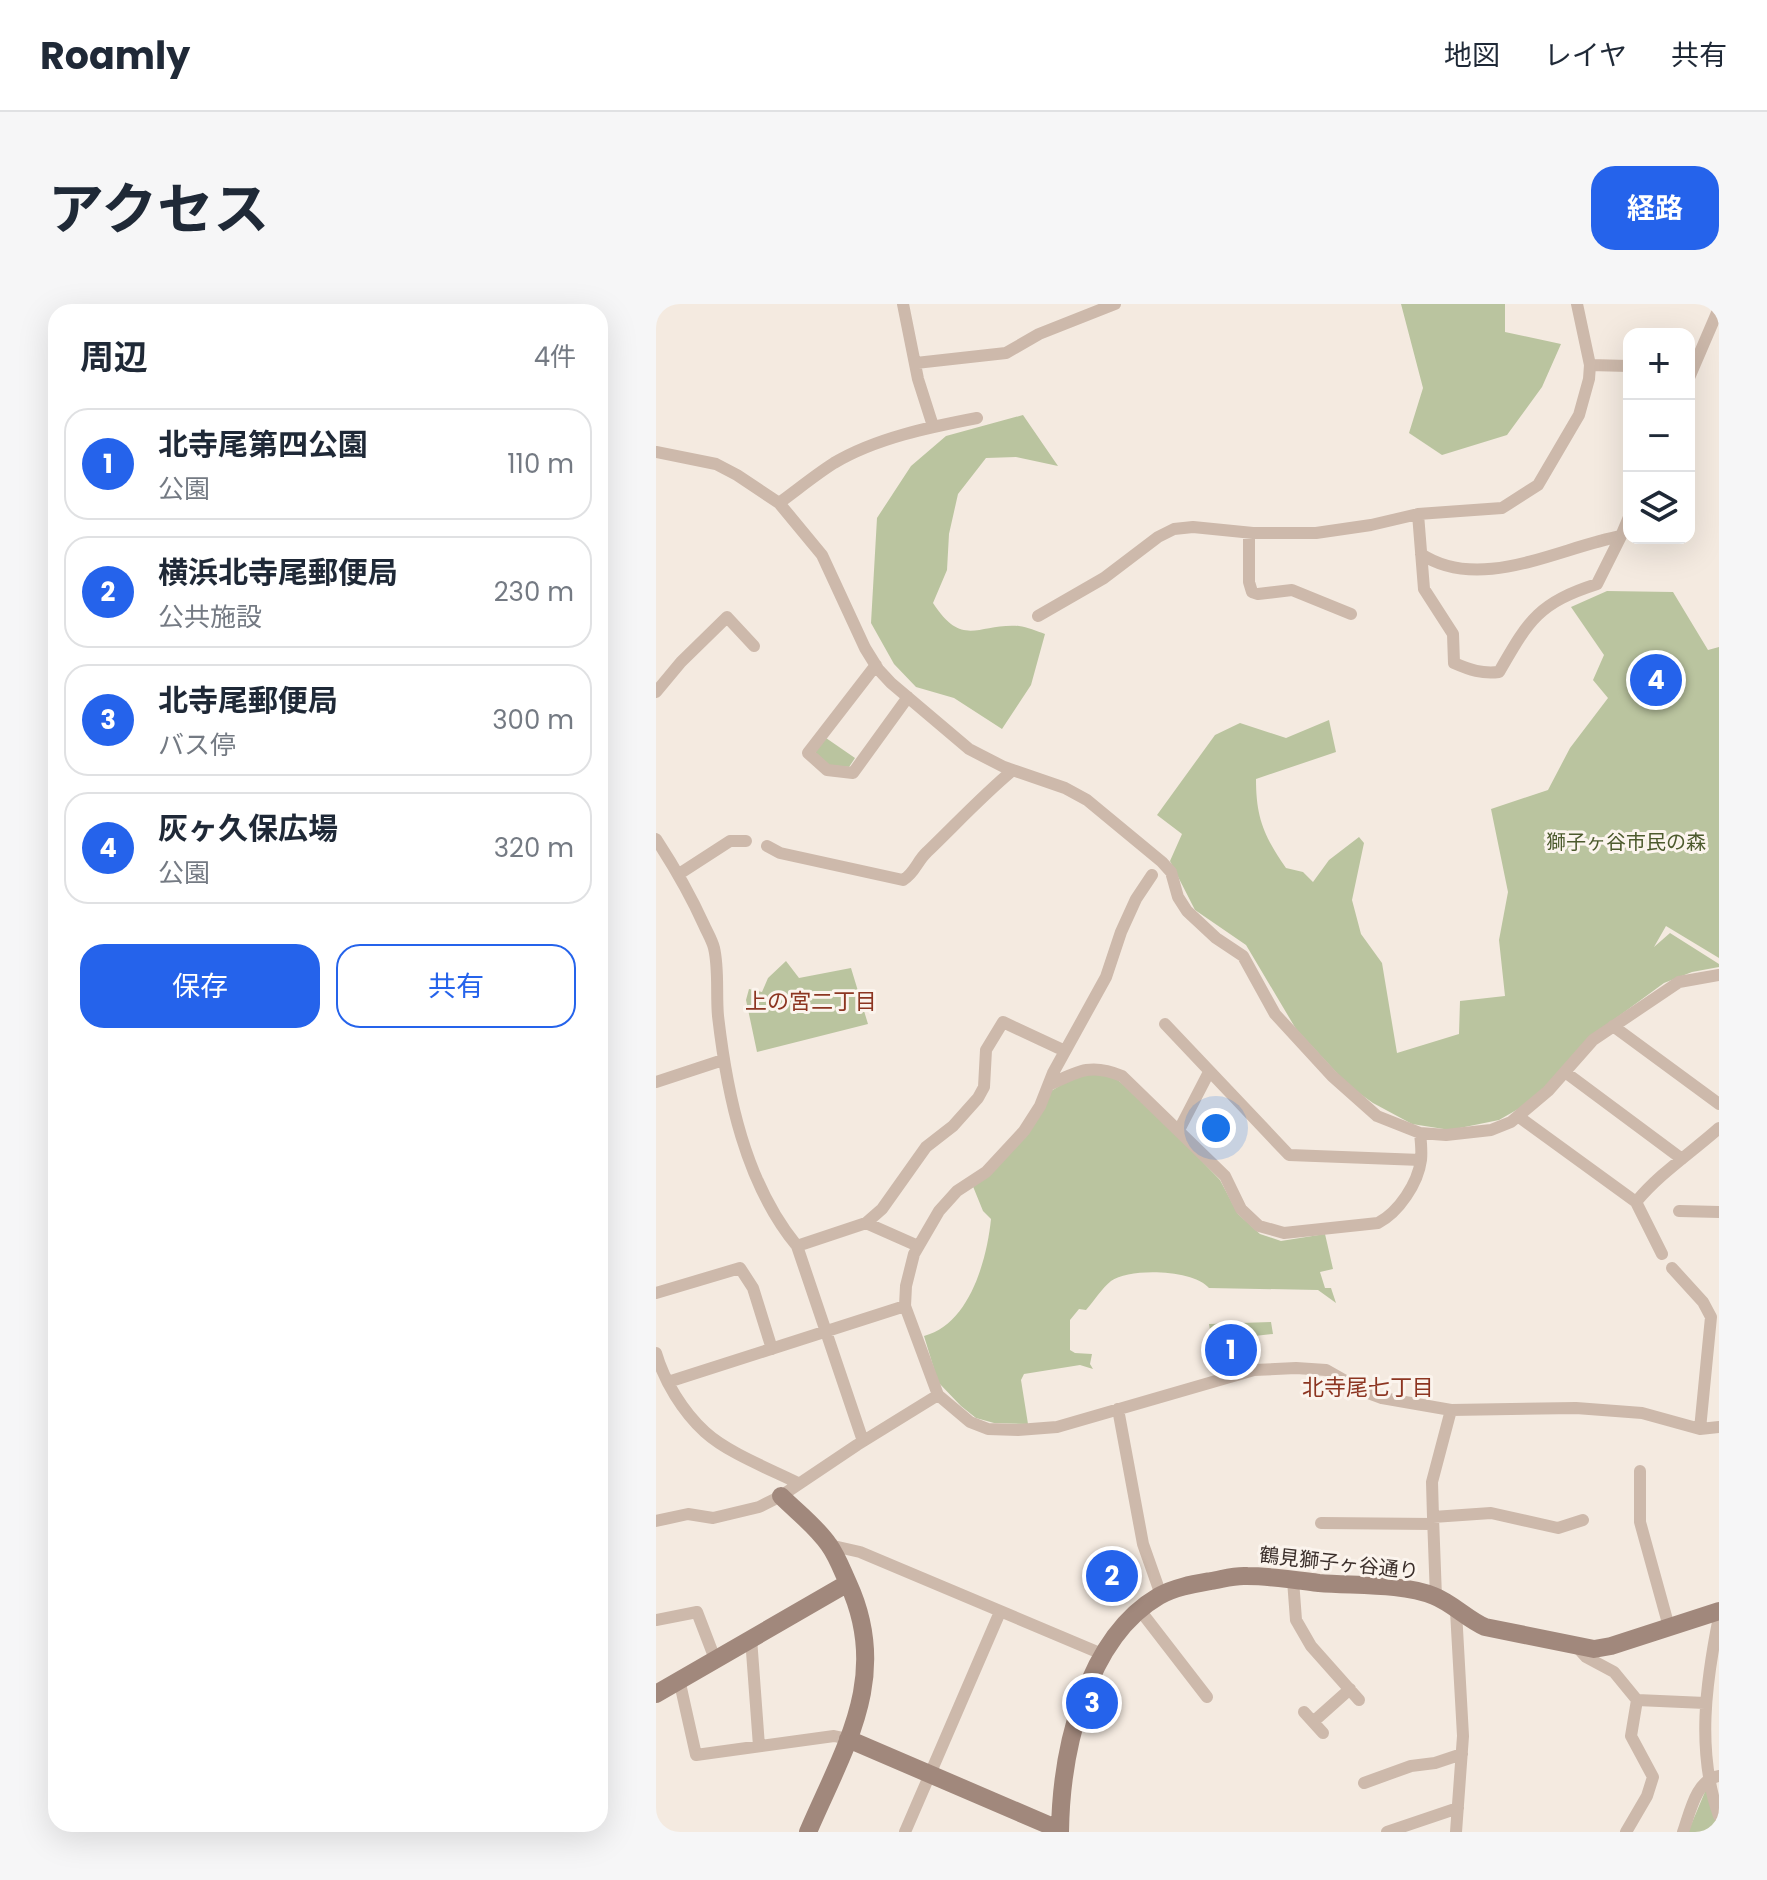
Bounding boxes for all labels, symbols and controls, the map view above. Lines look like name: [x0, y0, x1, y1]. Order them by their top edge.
text: Roamly: [40, 29, 190, 82]
text: 地図: [1444, 36, 1500, 75]
text: レイヤ: [1544, 36, 1627, 75]
text: 共有: [1671, 36, 1727, 75]
button: 経路: [1591, 166, 1719, 250]
text: アクセス: [48, 170, 269, 249]
map controls: [1623, 328, 1695, 544]
button: +: [1623, 328, 1695, 400]
text: 周辺: [80, 333, 148, 381]
text: 4件: [534, 339, 576, 375]
button: −: [1623, 400, 1695, 472]
text: 北寺尾第四公園: [158, 423, 368, 466]
text: 1: [103, 446, 113, 482]
text: 110 m: [507, 446, 574, 482]
text: 公園: [158, 471, 210, 507]
button: layers: [1623, 472, 1695, 544]
text: 横浜北寺尾郵便局: [158, 551, 398, 594]
text: 2: [101, 574, 115, 610]
text: 230 m: [494, 574, 574, 610]
text: 公共施設: [158, 599, 262, 635]
pin: 4: [1630, 650, 1682, 710]
text: 北寺尾郵便局: [158, 679, 338, 722]
text: 3: [100, 702, 116, 738]
text: 300 m: [492, 702, 574, 738]
text: バス停: [158, 727, 236, 763]
text: 灰ヶ久保広場: [158, 807, 338, 850]
park label: 獅子ヶ谷市民の森: [1546, 828, 1706, 856]
text: 4: [99, 830, 117, 866]
text: 320 m: [494, 830, 574, 866]
text: 公園: [158, 855, 210, 891]
button: 保存: [80, 944, 320, 1028]
button: 共有: [336, 944, 576, 1028]
district label: 上の宮二丁目: [745, 986, 877, 1017]
your location: [1196, 1108, 1236, 1148]
pin: 1: [1205, 1320, 1257, 1380]
district label: 北寺尾七丁目: [1302, 1372, 1434, 1403]
street label: 鶴見獅子ヶ谷通り: [1258, 1541, 1420, 1585]
pin: 2: [1086, 1546, 1138, 1606]
pin: 3: [1066, 1673, 1118, 1733]

